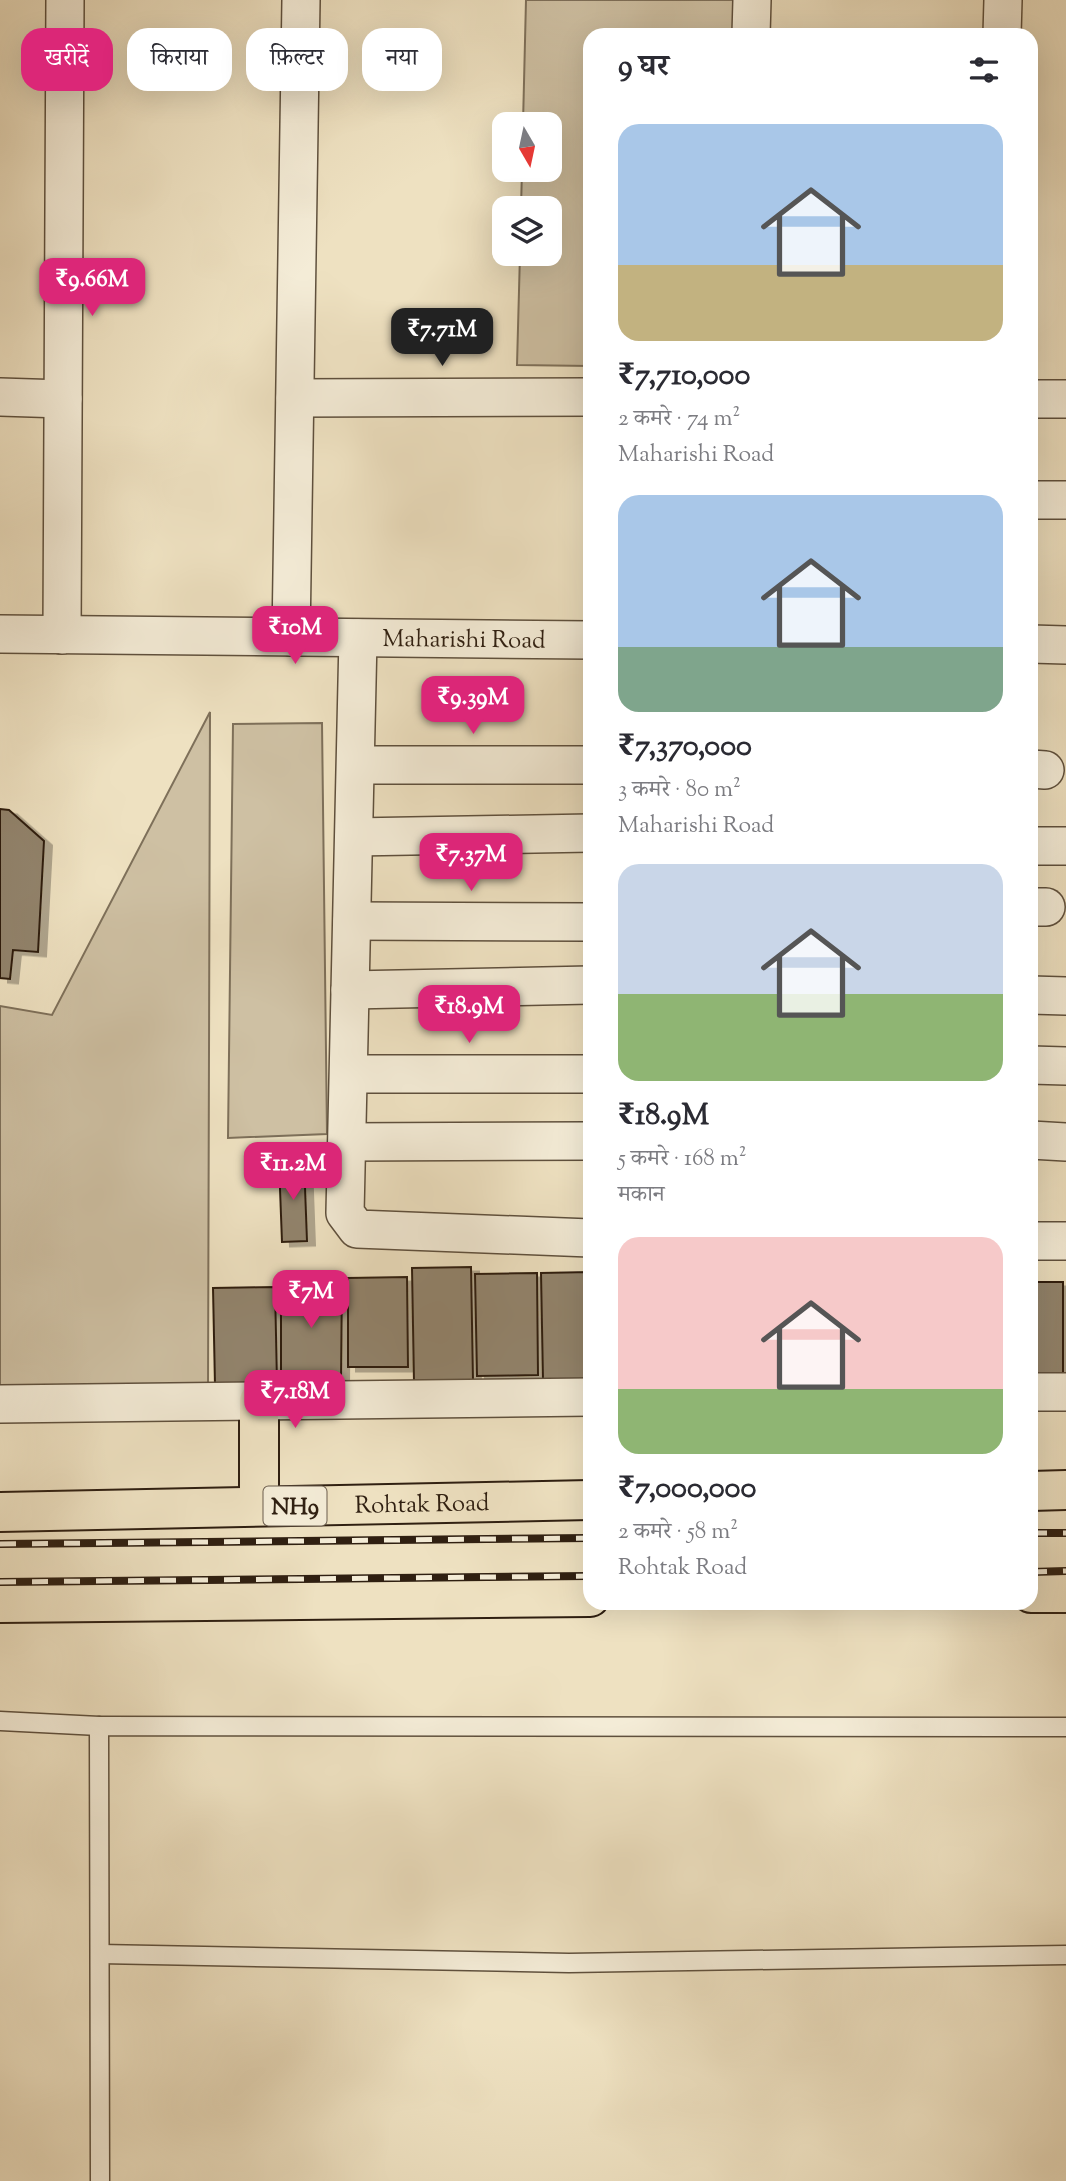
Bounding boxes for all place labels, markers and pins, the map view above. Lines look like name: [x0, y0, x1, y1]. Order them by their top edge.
pin: ₹9.66M: [35, 258, 149, 318]
pin: ₹7.71M: [385, 308, 499, 368]
pin: ₹10M: [254, 606, 336, 666]
pin: ₹9.39M: [416, 676, 530, 736]
pin: ₹7.37M: [414, 834, 528, 893]
pin: ₹18.9M: [412, 986, 526, 1045]
pin: ₹11.2M: [236, 1142, 350, 1202]
pin: ₹7M: [277, 1270, 345, 1330]
pin: ₹7.18M: [238, 1370, 352, 1430]

